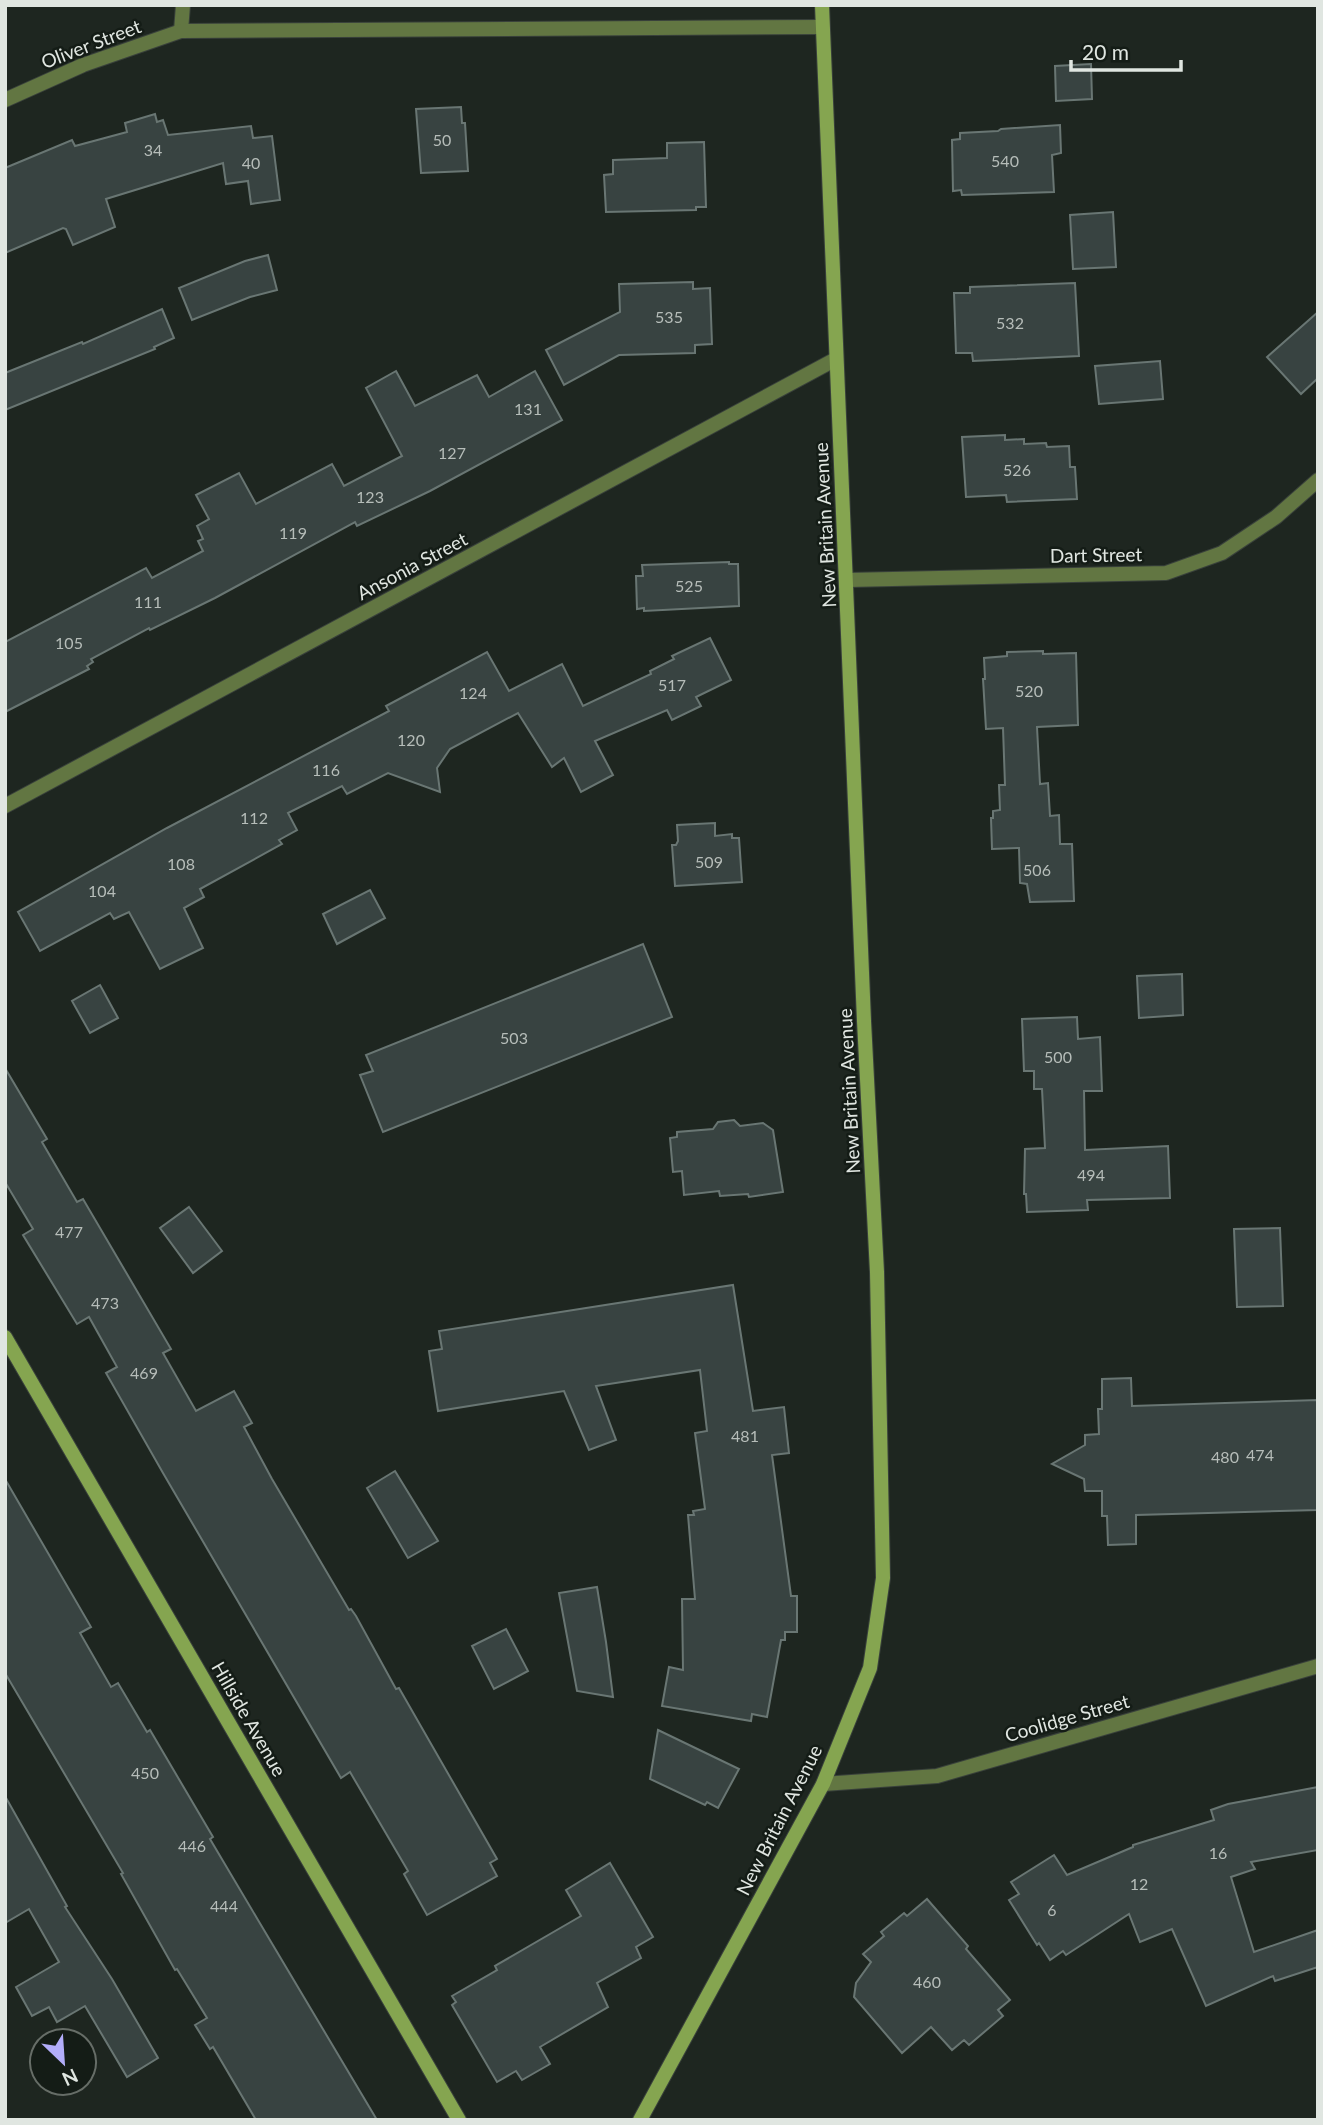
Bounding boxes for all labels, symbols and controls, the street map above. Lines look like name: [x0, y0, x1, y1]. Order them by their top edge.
street label: Oliver Street: [38, 14, 144, 73]
scale bar: [1071, 28, 1181, 72]
text: 20 m: [1082, 39, 1129, 64]
house number: 50: [433, 130, 451, 149]
house number: 34: [144, 140, 162, 159]
house number: 540: [991, 151, 1019, 170]
house number: 40: [242, 153, 260, 172]
house number: 535: [655, 307, 683, 326]
house number: 532: [996, 313, 1024, 332]
house number: 131: [514, 399, 542, 418]
street label: New Britain Avenue: [809, 442, 840, 608]
house number: 127: [438, 443, 466, 462]
house number: 526: [1003, 460, 1031, 479]
house number: 123: [356, 487, 384, 506]
house number: 119: [279, 523, 307, 542]
street label: Ansonia Street: [353, 527, 471, 604]
street label: Dart Street: [1050, 542, 1143, 567]
house number: 525: [675, 576, 703, 595]
house number: 111: [134, 592, 162, 611]
house number: 105: [55, 633, 83, 652]
house number: 517: [658, 675, 686, 694]
house number: 520: [1015, 681, 1043, 700]
house number: 124: [459, 683, 487, 702]
house number: 120: [397, 730, 425, 749]
house number: 116: [312, 760, 340, 779]
house number: 112: [240, 808, 268, 827]
house number: 509: [695, 852, 723, 871]
house number: 108: [167, 854, 195, 873]
house number: 506: [1023, 860, 1051, 879]
house number: 104: [88, 881, 116, 900]
street label: New Britain Avenue: [833, 1008, 864, 1174]
house number: 503: [500, 1028, 528, 1047]
house number: 500: [1044, 1047, 1072, 1066]
house number: 494: [1077, 1165, 1105, 1184]
house number: 477: [55, 1222, 83, 1241]
house number: 473: [91, 1293, 119, 1312]
house number: 469: [130, 1363, 158, 1382]
house number: 481: [731, 1426, 759, 1445]
house number: 474: [1246, 1445, 1274, 1464]
house number: 480: [1211, 1447, 1239, 1466]
street label: Hillside Avenue: [207, 1657, 292, 1780]
street label: Coolidge Street: [1002, 1689, 1132, 1746]
street label: New Britain Avenue: [731, 1741, 826, 1899]
house number: 450: [131, 1763, 159, 1782]
house number: 446: [178, 1836, 206, 1855]
house number: 16: [1209, 1843, 1227, 1862]
house number: 12: [1130, 1874, 1148, 1893]
house number: 444: [210, 1896, 238, 1915]
house number: 6: [1047, 1900, 1057, 1919]
house number: 460: [913, 1972, 941, 1991]
north arrow: [28, 2027, 98, 2097]
text: N: [59, 2064, 82, 2091]

